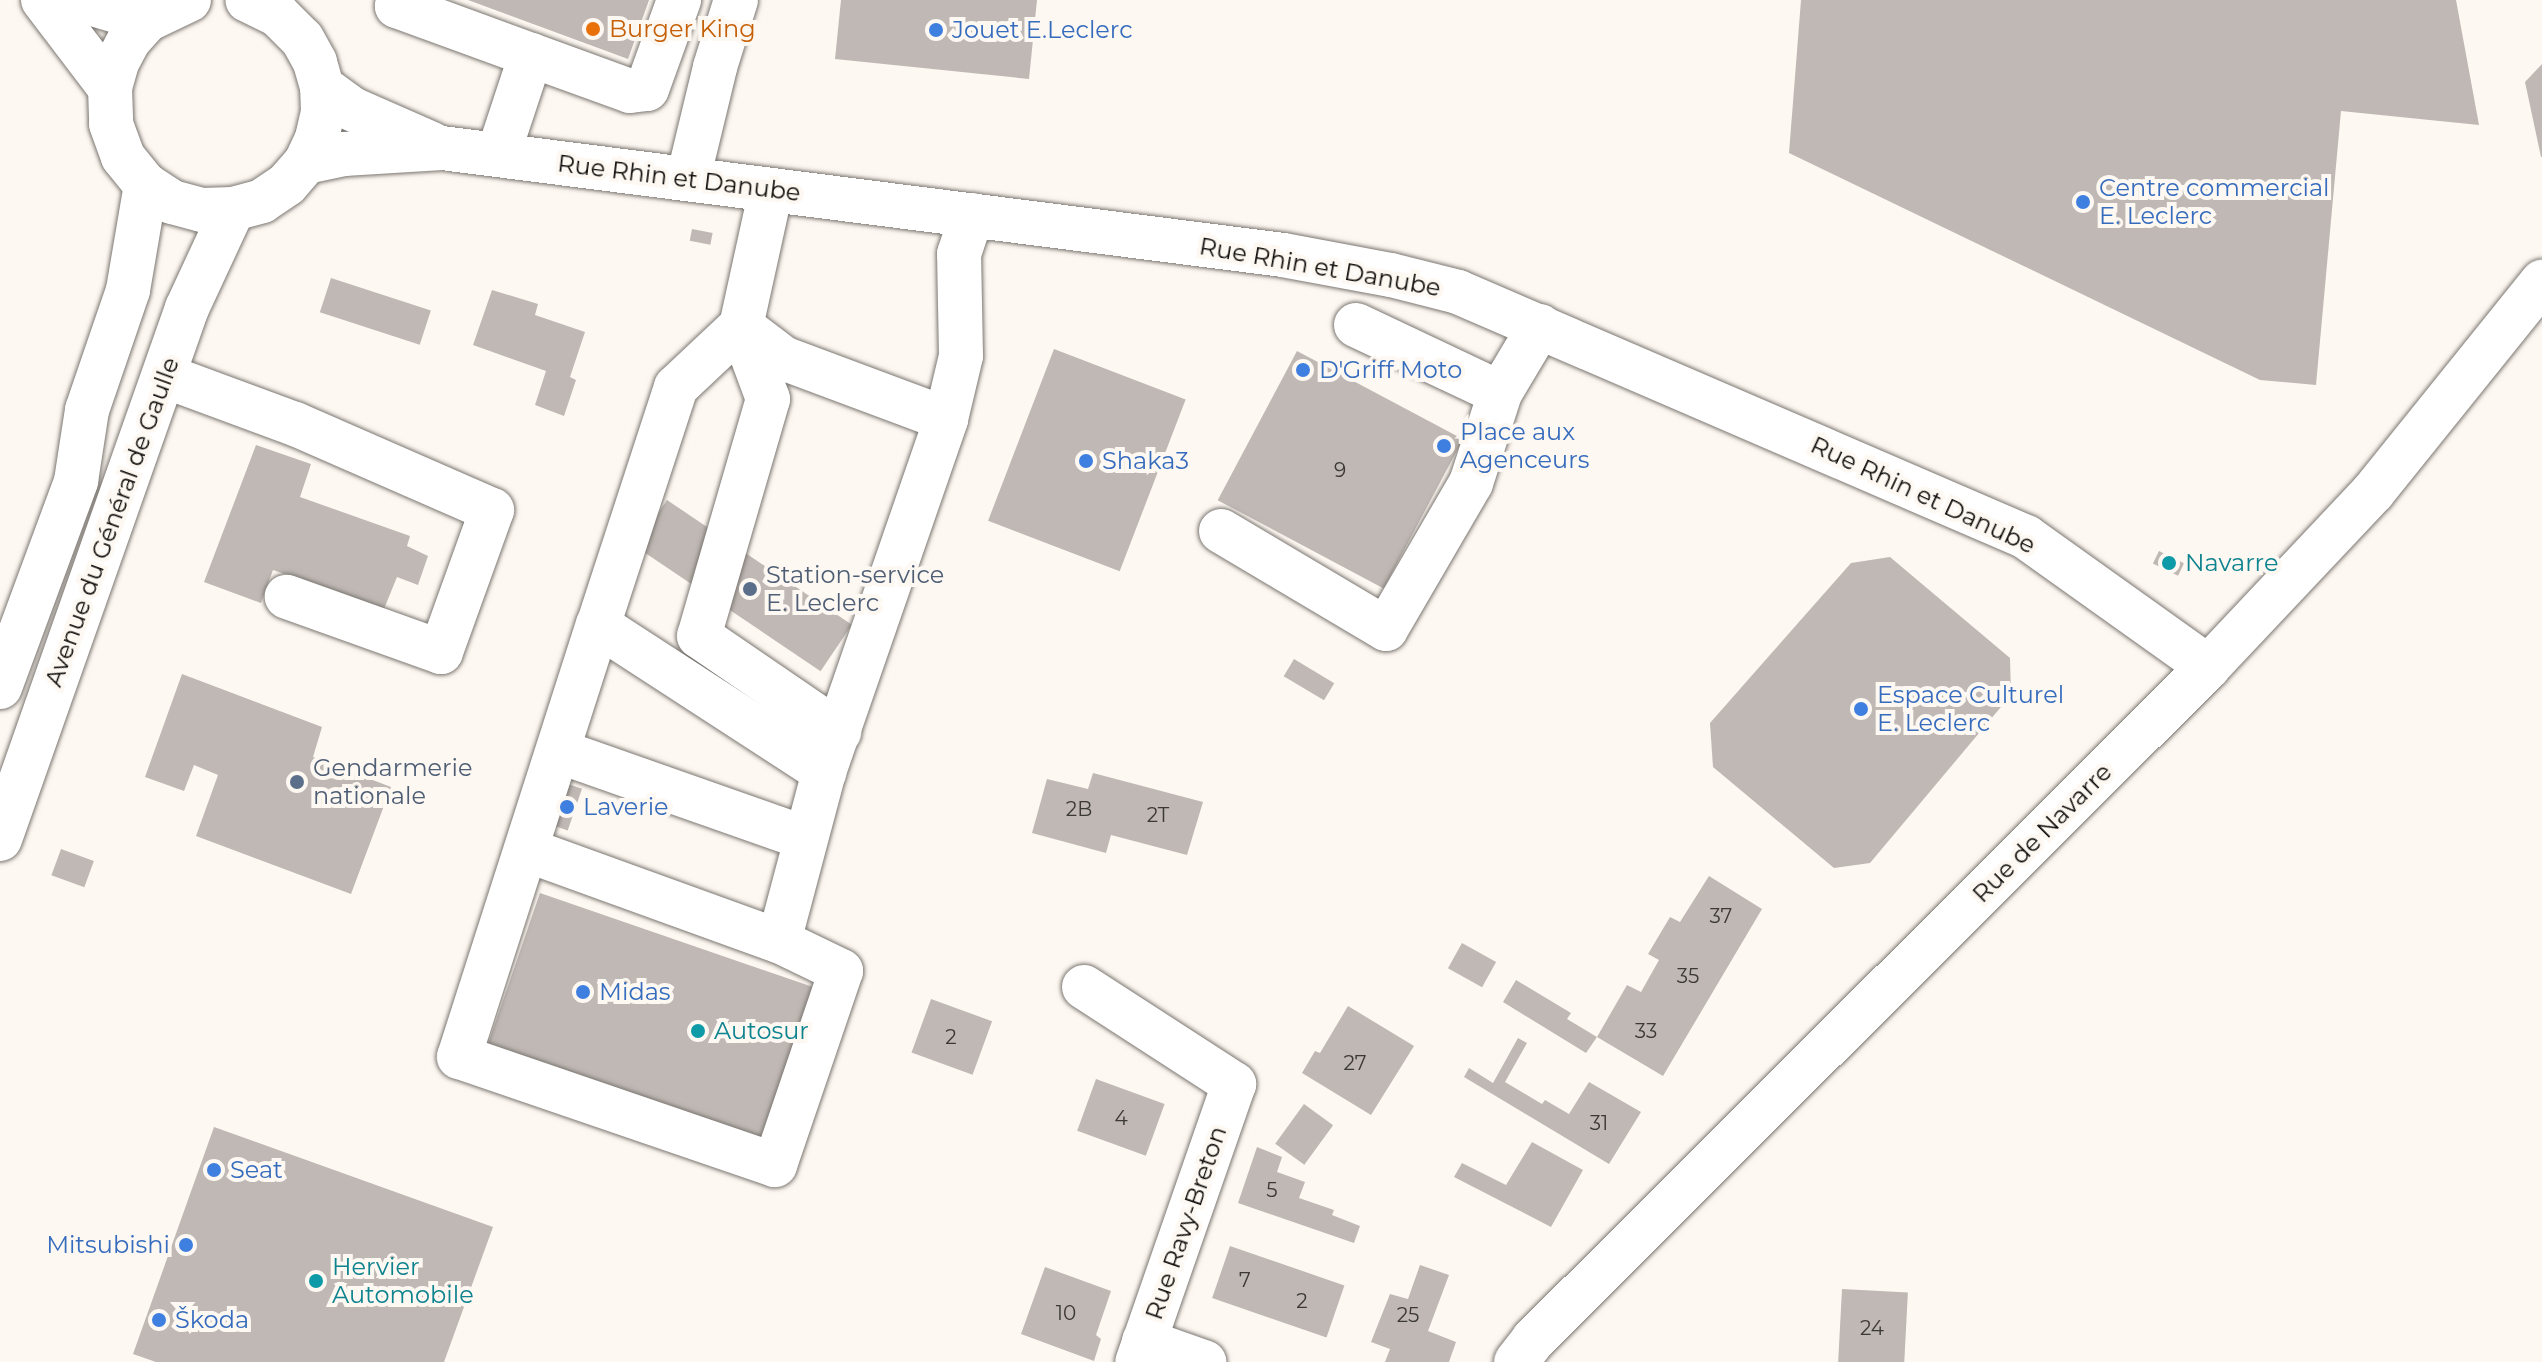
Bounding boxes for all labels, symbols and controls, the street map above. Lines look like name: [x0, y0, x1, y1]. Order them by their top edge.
place label: Burger King: [609, 15, 756, 43]
place label: Jouet E.Leclerc: [952, 16, 1133, 44]
marker: Burger King: [584, 20, 602, 38]
marker: Jouet E.Leclerc: [927, 21, 945, 39]
street label: Rue Rhin et Danube: [556, 149, 802, 207]
place label: Centre commercial E. Leclerc: [2099, 174, 2330, 230]
marker: Centre commercial E. Leclerc: [2074, 193, 2092, 211]
street label: Rue Rhin et Danube: [1197, 232, 1443, 302]
street label: Avenue du Général de Gaulle: [39, 353, 185, 691]
place label: D'Griff Moto: [1319, 356, 1462, 384]
marker: D'Griff Moto: [1294, 361, 1312, 379]
place label: Place aux Agenceurs: [1460, 418, 1589, 474]
street label: Rue Rhin et Danube: [1806, 430, 2040, 560]
marker: Place aux Agenceurs: [1435, 437, 1453, 455]
place label: Shaka3: [1102, 447, 1189, 475]
marker: Shaka3: [1077, 452, 1095, 470]
house number: 9: [1334, 458, 1346, 482]
place label: Navarre: [2185, 549, 2278, 577]
marker: Navarre: [2160, 554, 2178, 572]
place label: Station-service E. Leclerc: [766, 561, 944, 617]
marker: Station-service E. Leclerc: [741, 580, 759, 598]
place label: Espace Culturel E. Leclerc: [1877, 681, 2064, 737]
marker: Espace Culturel E. Leclerc: [1852, 700, 1870, 718]
place label: Gendarmerie nationale: [313, 754, 472, 810]
street label: Rue de Navarre: [1967, 758, 2117, 908]
marker: Gendarmerie nationale: [288, 773, 306, 791]
place label: Laverie: [583, 793, 669, 821]
house number: 2B: [1066, 797, 1092, 821]
marker: Laverie: [558, 798, 576, 816]
house number: 2T: [1147, 803, 1169, 827]
house number: 37: [1710, 904, 1732, 928]
house number: 35: [1677, 964, 1699, 988]
place label: Midas: [599, 978, 671, 1006]
marker: Midas: [574, 983, 592, 1001]
place label: Autosur: [714, 1017, 809, 1045]
house number: 33: [1635, 1019, 1657, 1043]
marker: Autosur: [689, 1022, 707, 1040]
house number: 2: [945, 1025, 957, 1049]
house number: 27: [1343, 1051, 1367, 1075]
house number: 4: [1114, 1106, 1128, 1130]
house number: 31: [1590, 1111, 1608, 1135]
street label: Rue Ravy-Breton: [1139, 1123, 1233, 1323]
place label: Seat: [230, 1156, 283, 1184]
marker: Seat: [205, 1161, 223, 1179]
house number: 5: [1266, 1178, 1278, 1202]
place label: Mitsubishi: [46, 1231, 170, 1259]
marker: Mitsubishi: [177, 1236, 195, 1254]
place label: Hervier Automobile: [332, 1253, 474, 1309]
house number: 7: [1239, 1268, 1251, 1292]
marker: Hervier Automobile: [307, 1272, 325, 1290]
house number: 2: [1296, 1289, 1308, 1313]
house number: 10: [1056, 1301, 1076, 1325]
house number: 25: [1397, 1303, 1419, 1327]
place label: Škoda: [175, 1306, 249, 1334]
marker: Škoda: [150, 1311, 168, 1329]
house number: 24: [1860, 1316, 1884, 1340]

